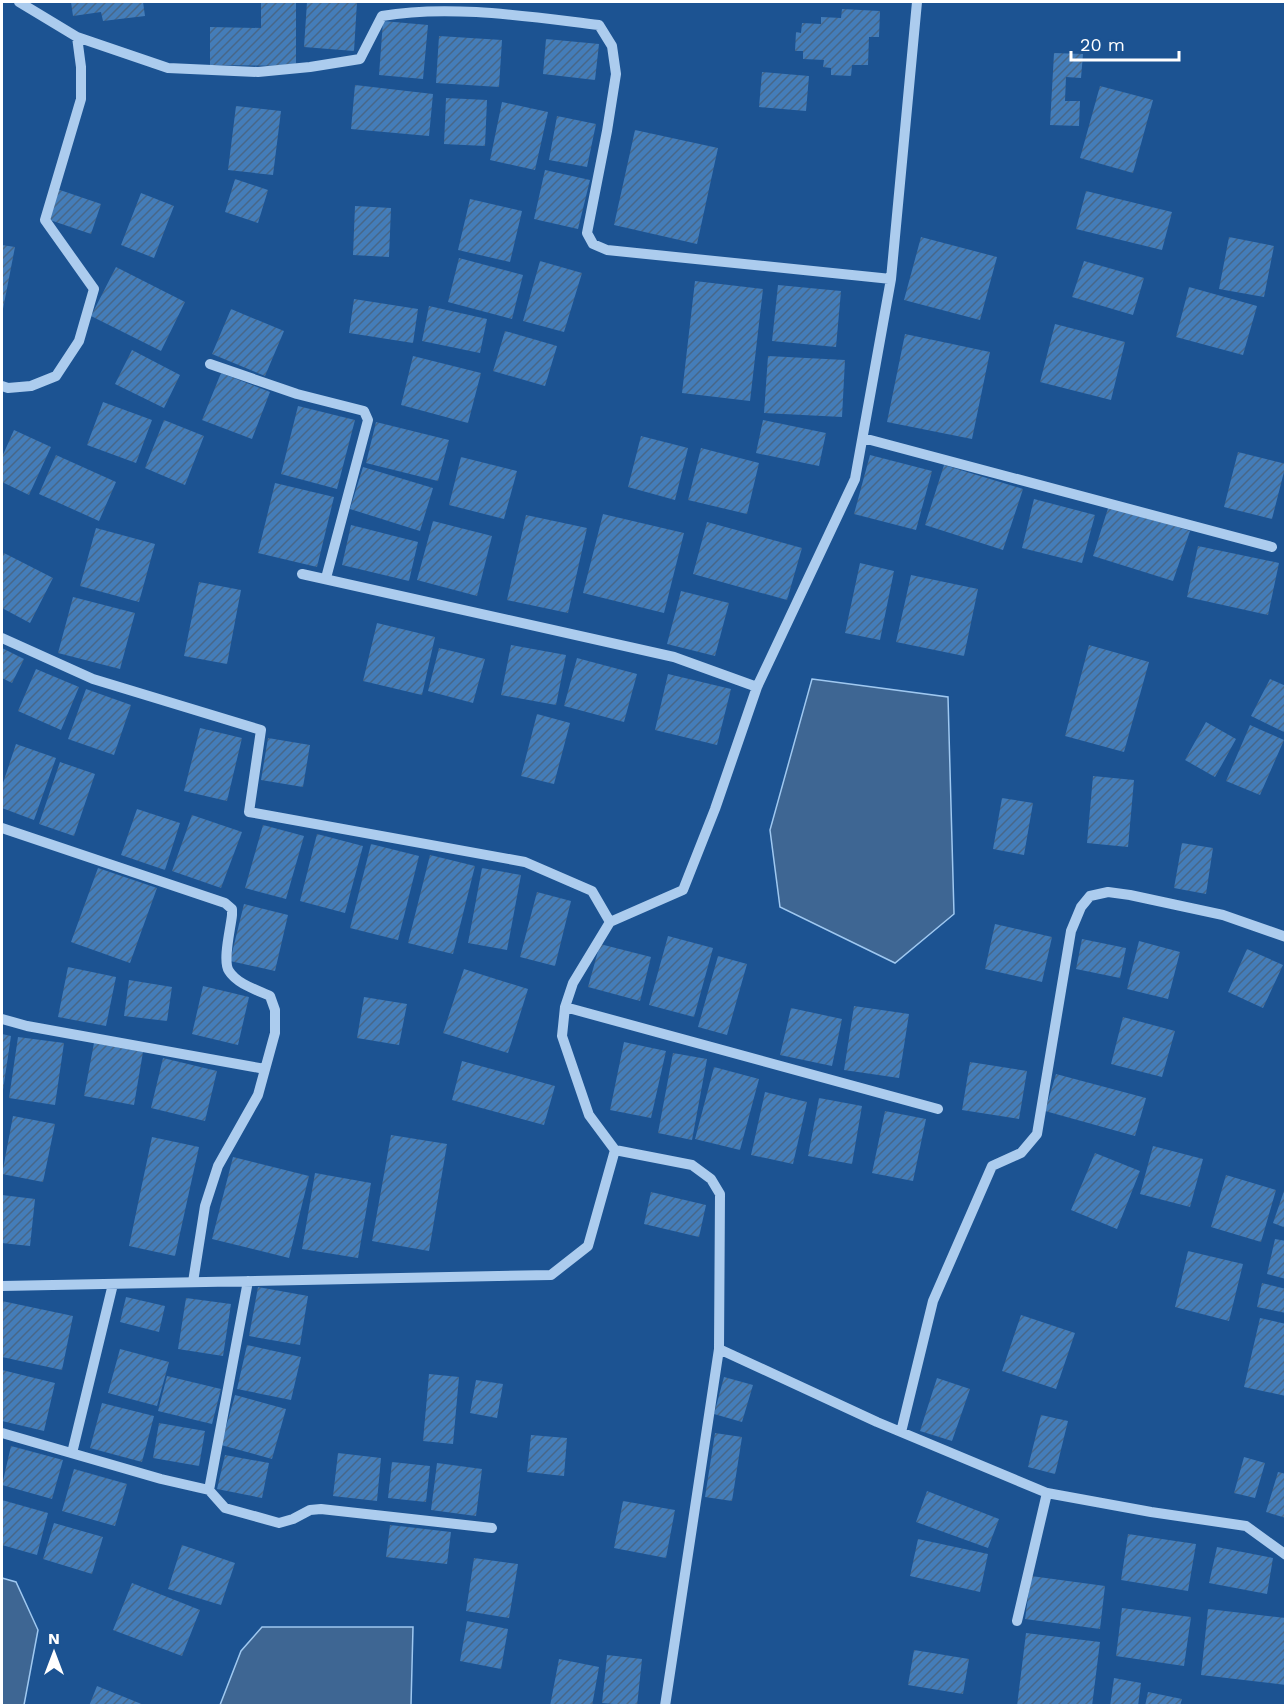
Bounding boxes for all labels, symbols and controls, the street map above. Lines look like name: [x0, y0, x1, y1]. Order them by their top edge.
scale bar: [1071, 24, 1179, 62]
text: 20 m: [1080, 34, 1125, 55]
north arrow: [24, 1623, 84, 1683]
text: N: [48, 1629, 60, 1648]

